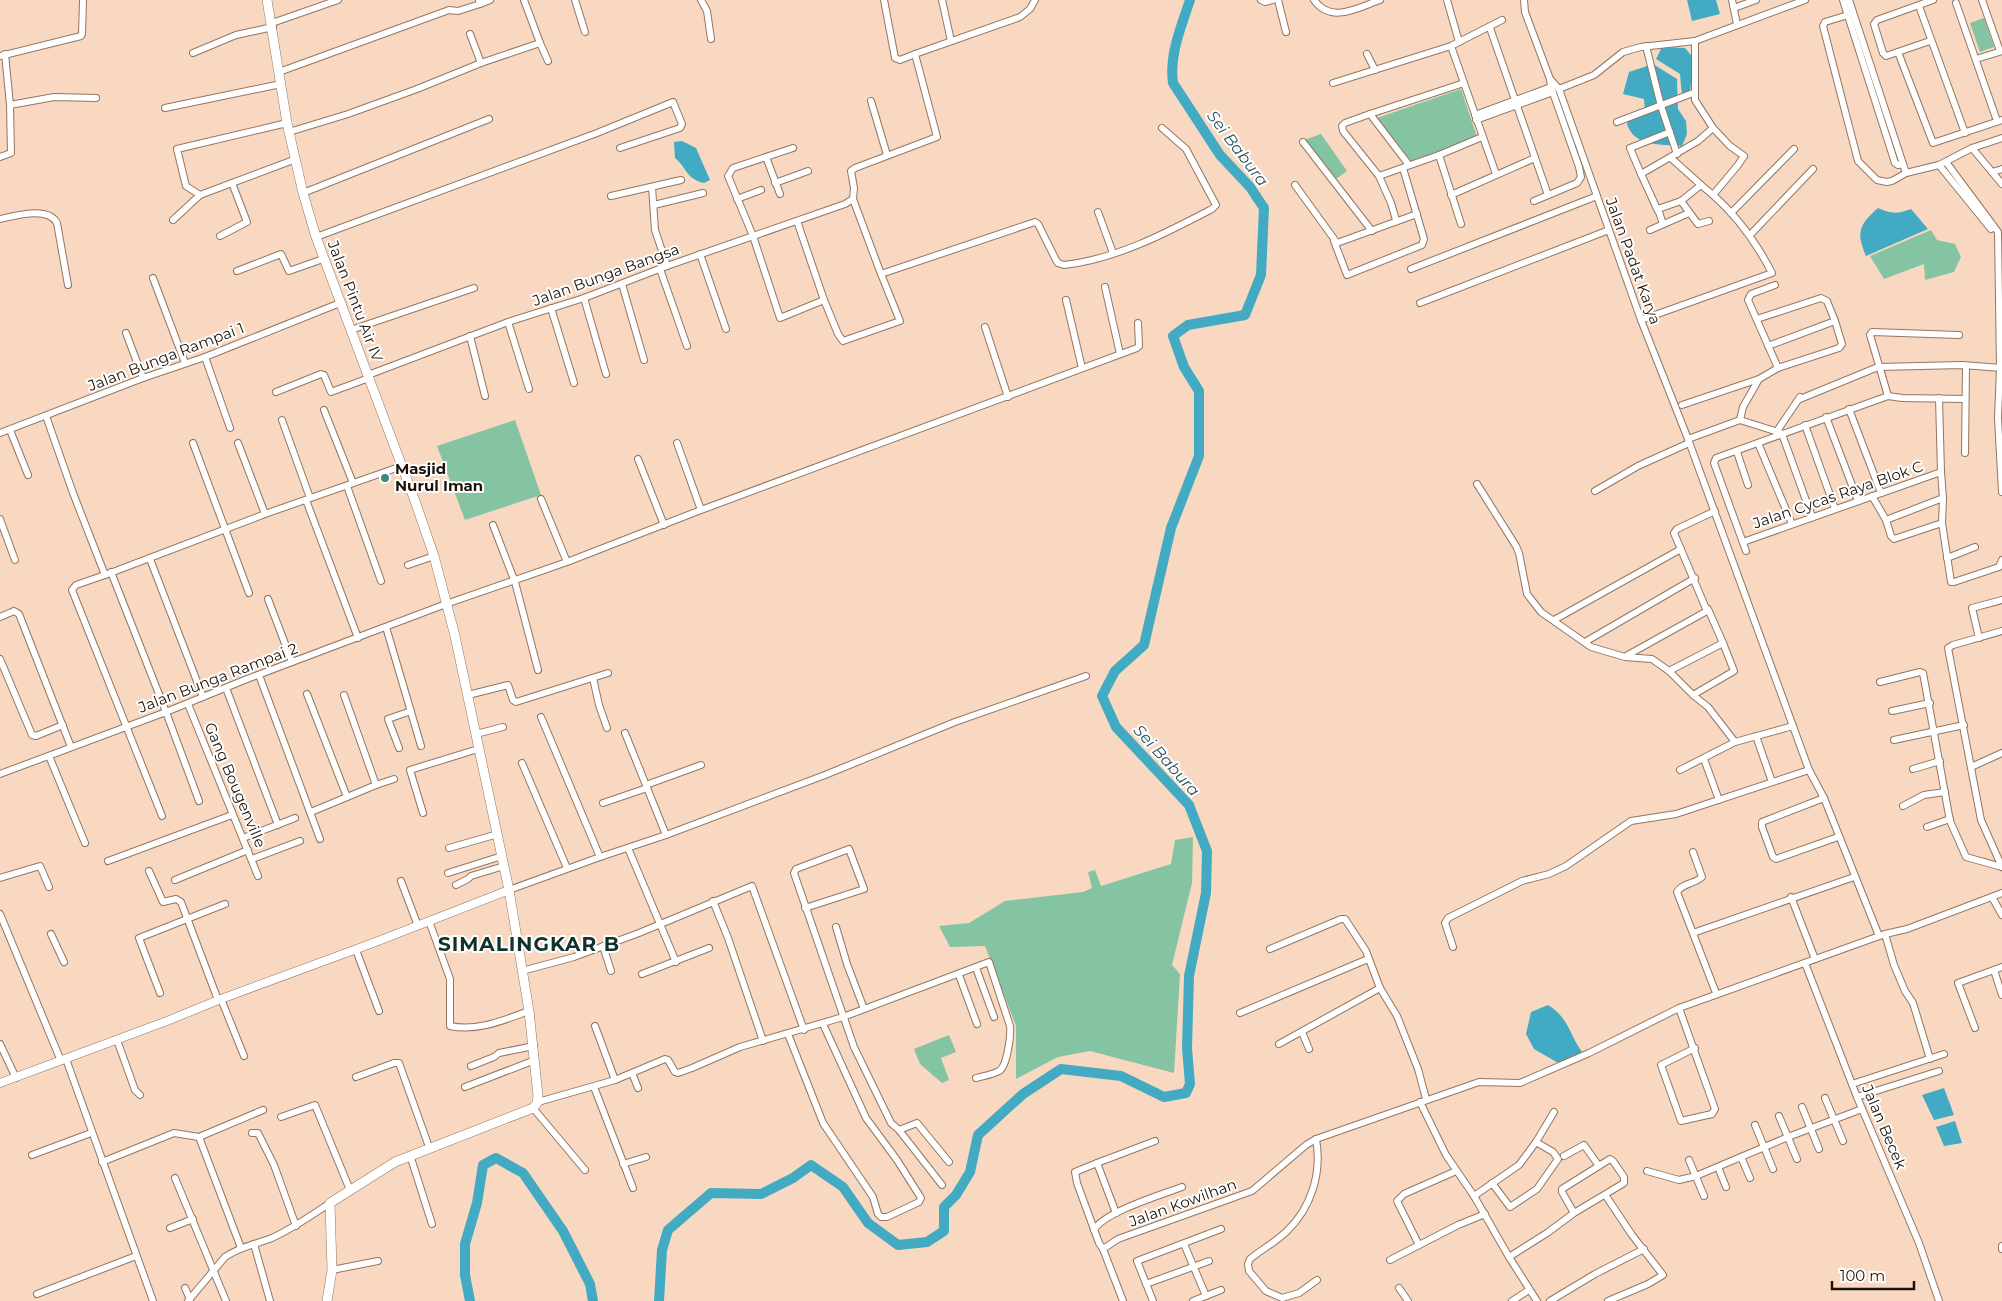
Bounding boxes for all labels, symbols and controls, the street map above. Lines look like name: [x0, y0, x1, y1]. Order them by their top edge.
water label: Sei Babura: [1203, 107, 1272, 190]
street label: Jalan Padat Karya: [1601, 194, 1665, 327]
street label: Jalan Pintu Air IV: [323, 237, 387, 364]
street label: Jalan Bunga Bangsa: [529, 239, 682, 310]
street label: Jalan Bunga Rampai 1: [84, 318, 247, 395]
street label: Jalan Cycas Raya Blok C: [1749, 456, 1926, 533]
place label: Masjid Nurul Iman: [395, 459, 483, 495]
marker: Masjid Nurul Iman: [379, 472, 391, 484]
street label: Jalan Bunga Rampai 2: [135, 638, 300, 717]
street label: Gang Bougenville: [200, 719, 270, 850]
water label: Sei Babura: [1130, 721, 1204, 800]
district label: SIMALINGKAR B: [438, 932, 620, 956]
street label: Jalan Becek: [1858, 1081, 1911, 1172]
street label: Jalan Kowilhan: [1125, 1174, 1239, 1231]
scale bar: [1832, 1258, 1914, 1290]
text: 100 m: [1840, 1266, 1885, 1285]

